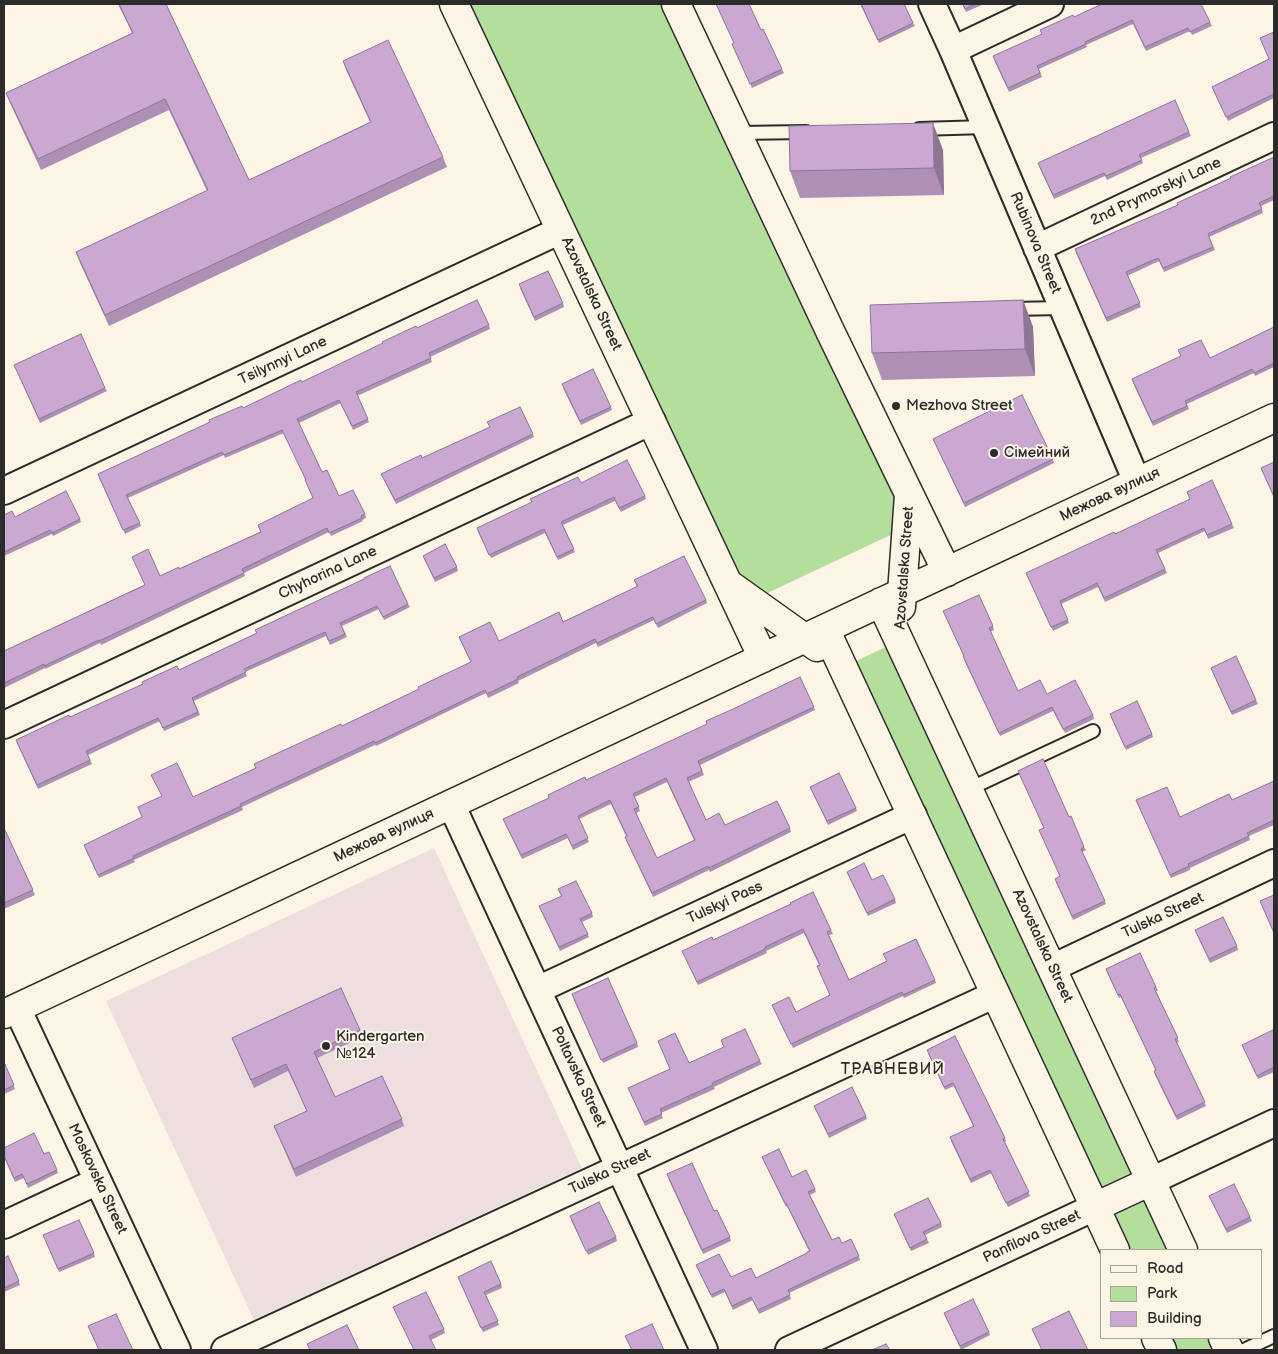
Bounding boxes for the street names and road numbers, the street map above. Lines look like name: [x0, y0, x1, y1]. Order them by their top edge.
street label: 2nd Prymorskyi Lane: [1088, 154, 1224, 230]
street label: Rubinova Street: [1005, 189, 1065, 297]
street label: Azovstalska Street: [557, 234, 625, 354]
street label: Tsilynnyi Lane: [236, 333, 330, 389]
street label: Межова вулиця: [1057, 464, 1163, 526]
street label: Azovstalska Street: [892, 506, 918, 630]
street label: Chyhorina Lane: [276, 542, 380, 604]
street label: Межова вулиця: [331, 805, 437, 867]
street label: Tulskyi Pass: [684, 878, 766, 928]
street label: Azovstalska Street: [1008, 886, 1076, 1006]
street label: Tulska Street: [1119, 889, 1207, 943]
street label: Poltavska Street: [547, 1024, 609, 1130]
street label: Moskovska Street: [64, 1121, 130, 1237]
street label: Tulska Street: [566, 1145, 654, 1199]
street label: Panfilova Street: [980, 1207, 1084, 1267]

